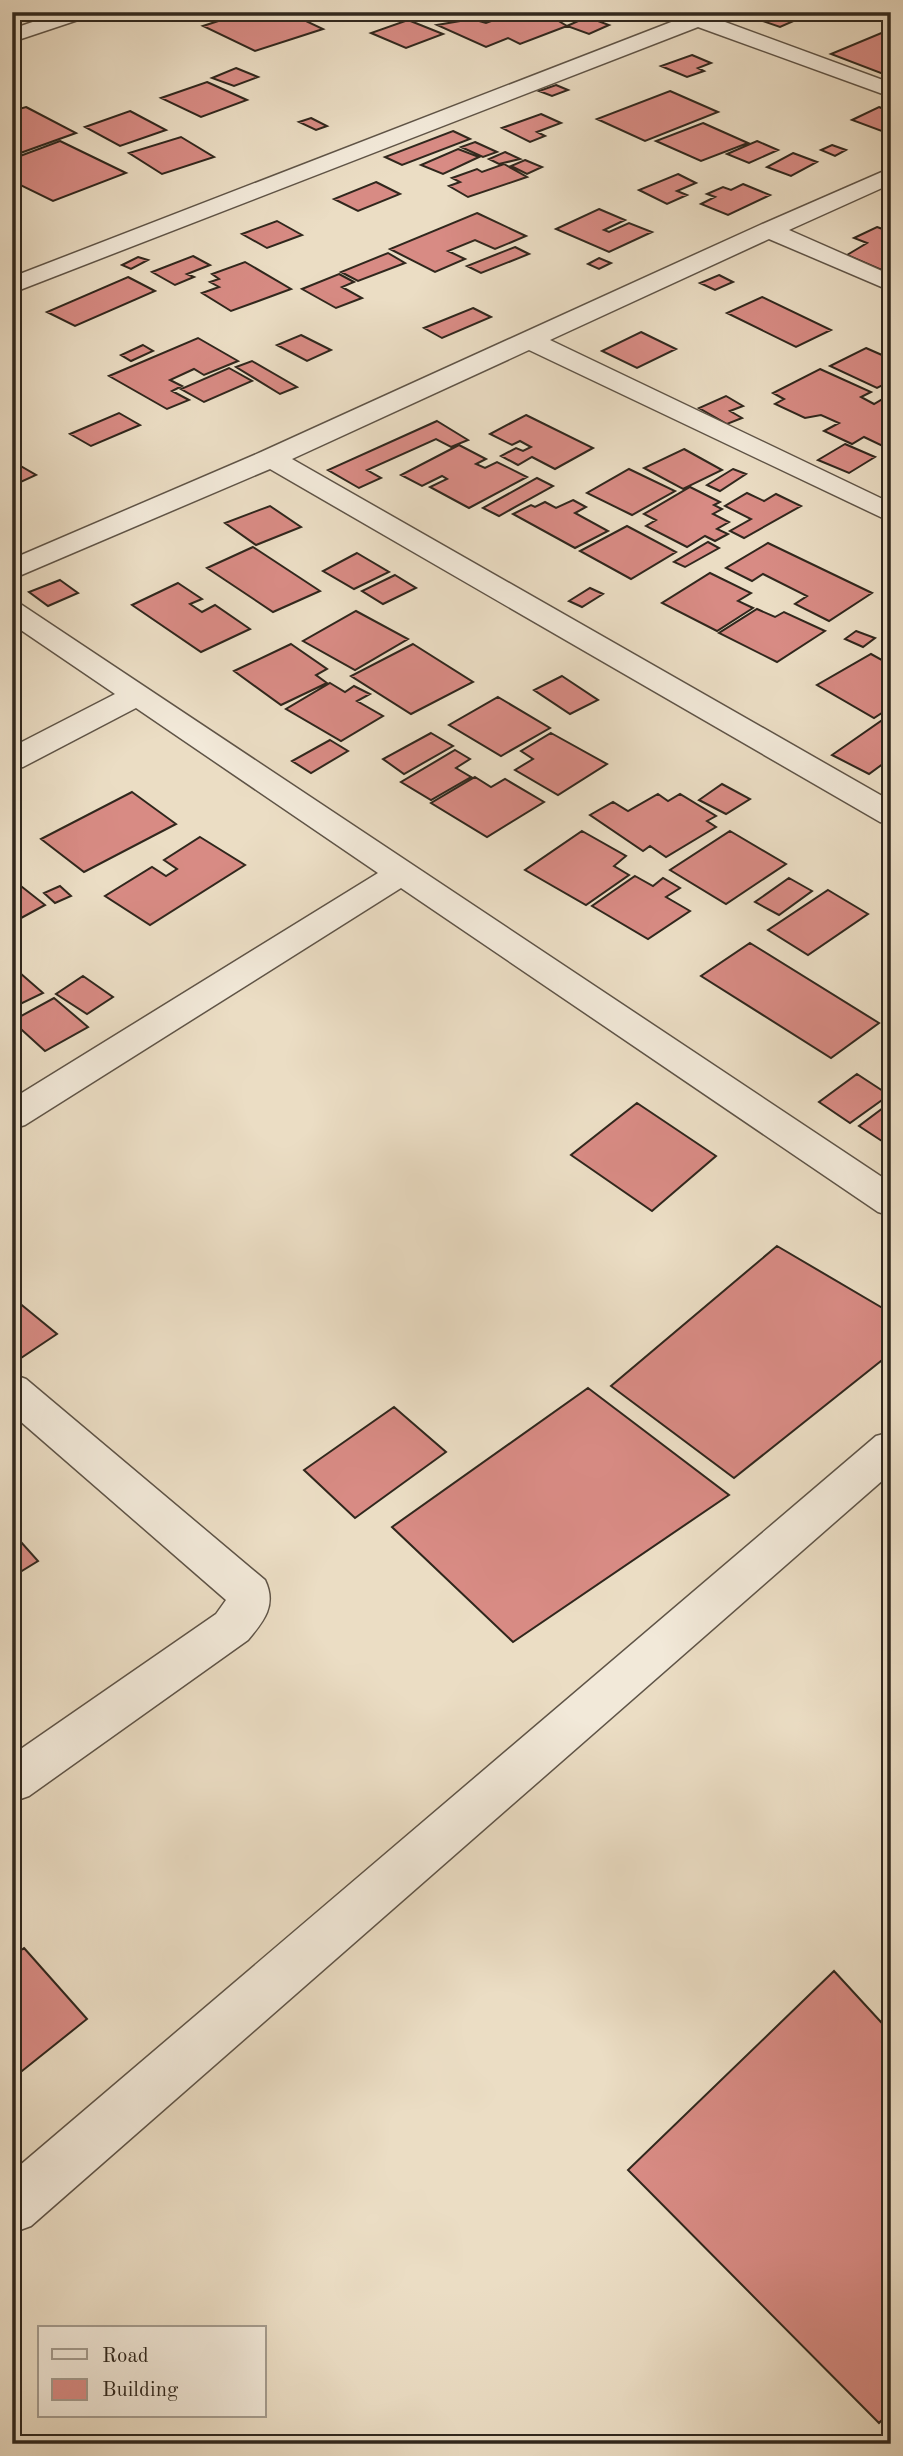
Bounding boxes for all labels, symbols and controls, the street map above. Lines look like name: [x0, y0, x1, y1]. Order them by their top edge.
legend: [38, 2326, 266, 2418]
text: Road: [102, 2346, 149, 2367]
text: Building: [102, 2380, 179, 2401]

